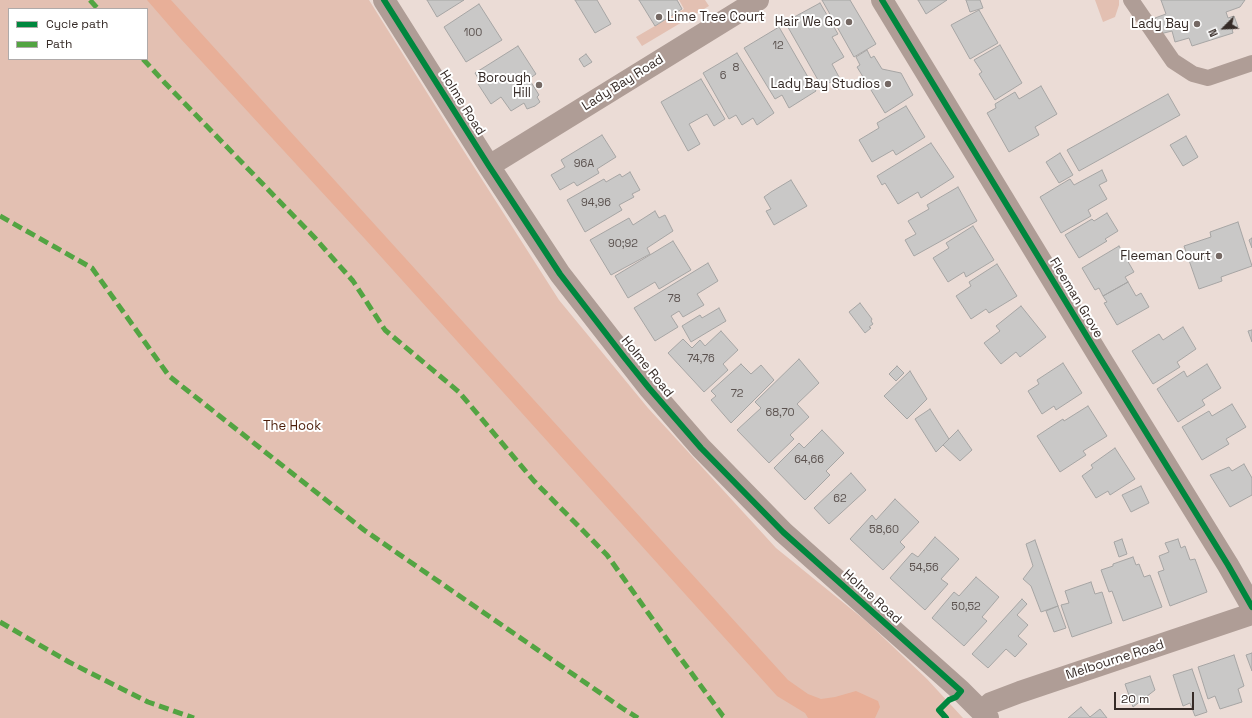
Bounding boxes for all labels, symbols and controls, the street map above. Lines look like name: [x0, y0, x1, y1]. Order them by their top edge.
legend: [8, 8, 148, 60]
north arrow: [1204, 8, 1244, 48]
place label: Lime Tree Court: [667, 9, 765, 25]
marker: Lime Tree Court: [654, 12, 664, 22]
place label: Hair We Go: [775, 14, 841, 30]
text: Cycle path: [46, 16, 108, 32]
place label: Lady Bay: [1131, 16, 1189, 32]
marker: Hair We Go: [844, 17, 854, 27]
marker: Lady Bay: [1192, 19, 1202, 29]
house number: 100: [464, 26, 482, 40]
text: N: [1205, 27, 1221, 39]
text: Path: [46, 36, 72, 52]
house number: 12: [772, 39, 784, 53]
street label: Lady Bay Road: [579, 52, 667, 114]
house number: 8: [733, 61, 739, 75]
street label: Holme Road: [436, 68, 488, 138]
house number: 6: [720, 69, 726, 83]
place label: Borough Hill: [477, 70, 531, 101]
place label: Lady Bay Studios: [770, 76, 880, 92]
marker: Lady Bay Studios: [883, 79, 893, 89]
marker: Borough Hill: [534, 80, 544, 90]
house number: 96A: [574, 157, 594, 171]
house number: 94,96: [581, 196, 611, 210]
house number: 90;92: [608, 237, 638, 251]
place label: Fleeman Court: [1120, 248, 1211, 264]
marker: Fleeman Court: [1214, 251, 1224, 261]
street label: Fleeman Grove: [1046, 255, 1106, 341]
house number: 78: [667, 292, 681, 306]
street label: Holme Road: [618, 333, 676, 401]
house number: 74,76: [687, 352, 715, 366]
house number: 72: [731, 387, 743, 401]
house number: 68,70: [765, 406, 795, 420]
park label: The Hook: [263, 418, 321, 434]
house number: 64,66: [794, 453, 824, 467]
house number: 62: [833, 492, 847, 506]
house number: 58,60: [869, 523, 899, 537]
house number: 54,56: [909, 561, 939, 575]
street label: Holme Road: [839, 566, 905, 628]
house number: 50,52: [951, 600, 981, 614]
street label: Melbourne Road: [1064, 637, 1166, 683]
scale bar: [1116, 684, 1196, 710]
text: 20 m: [1121, 691, 1149, 707]

